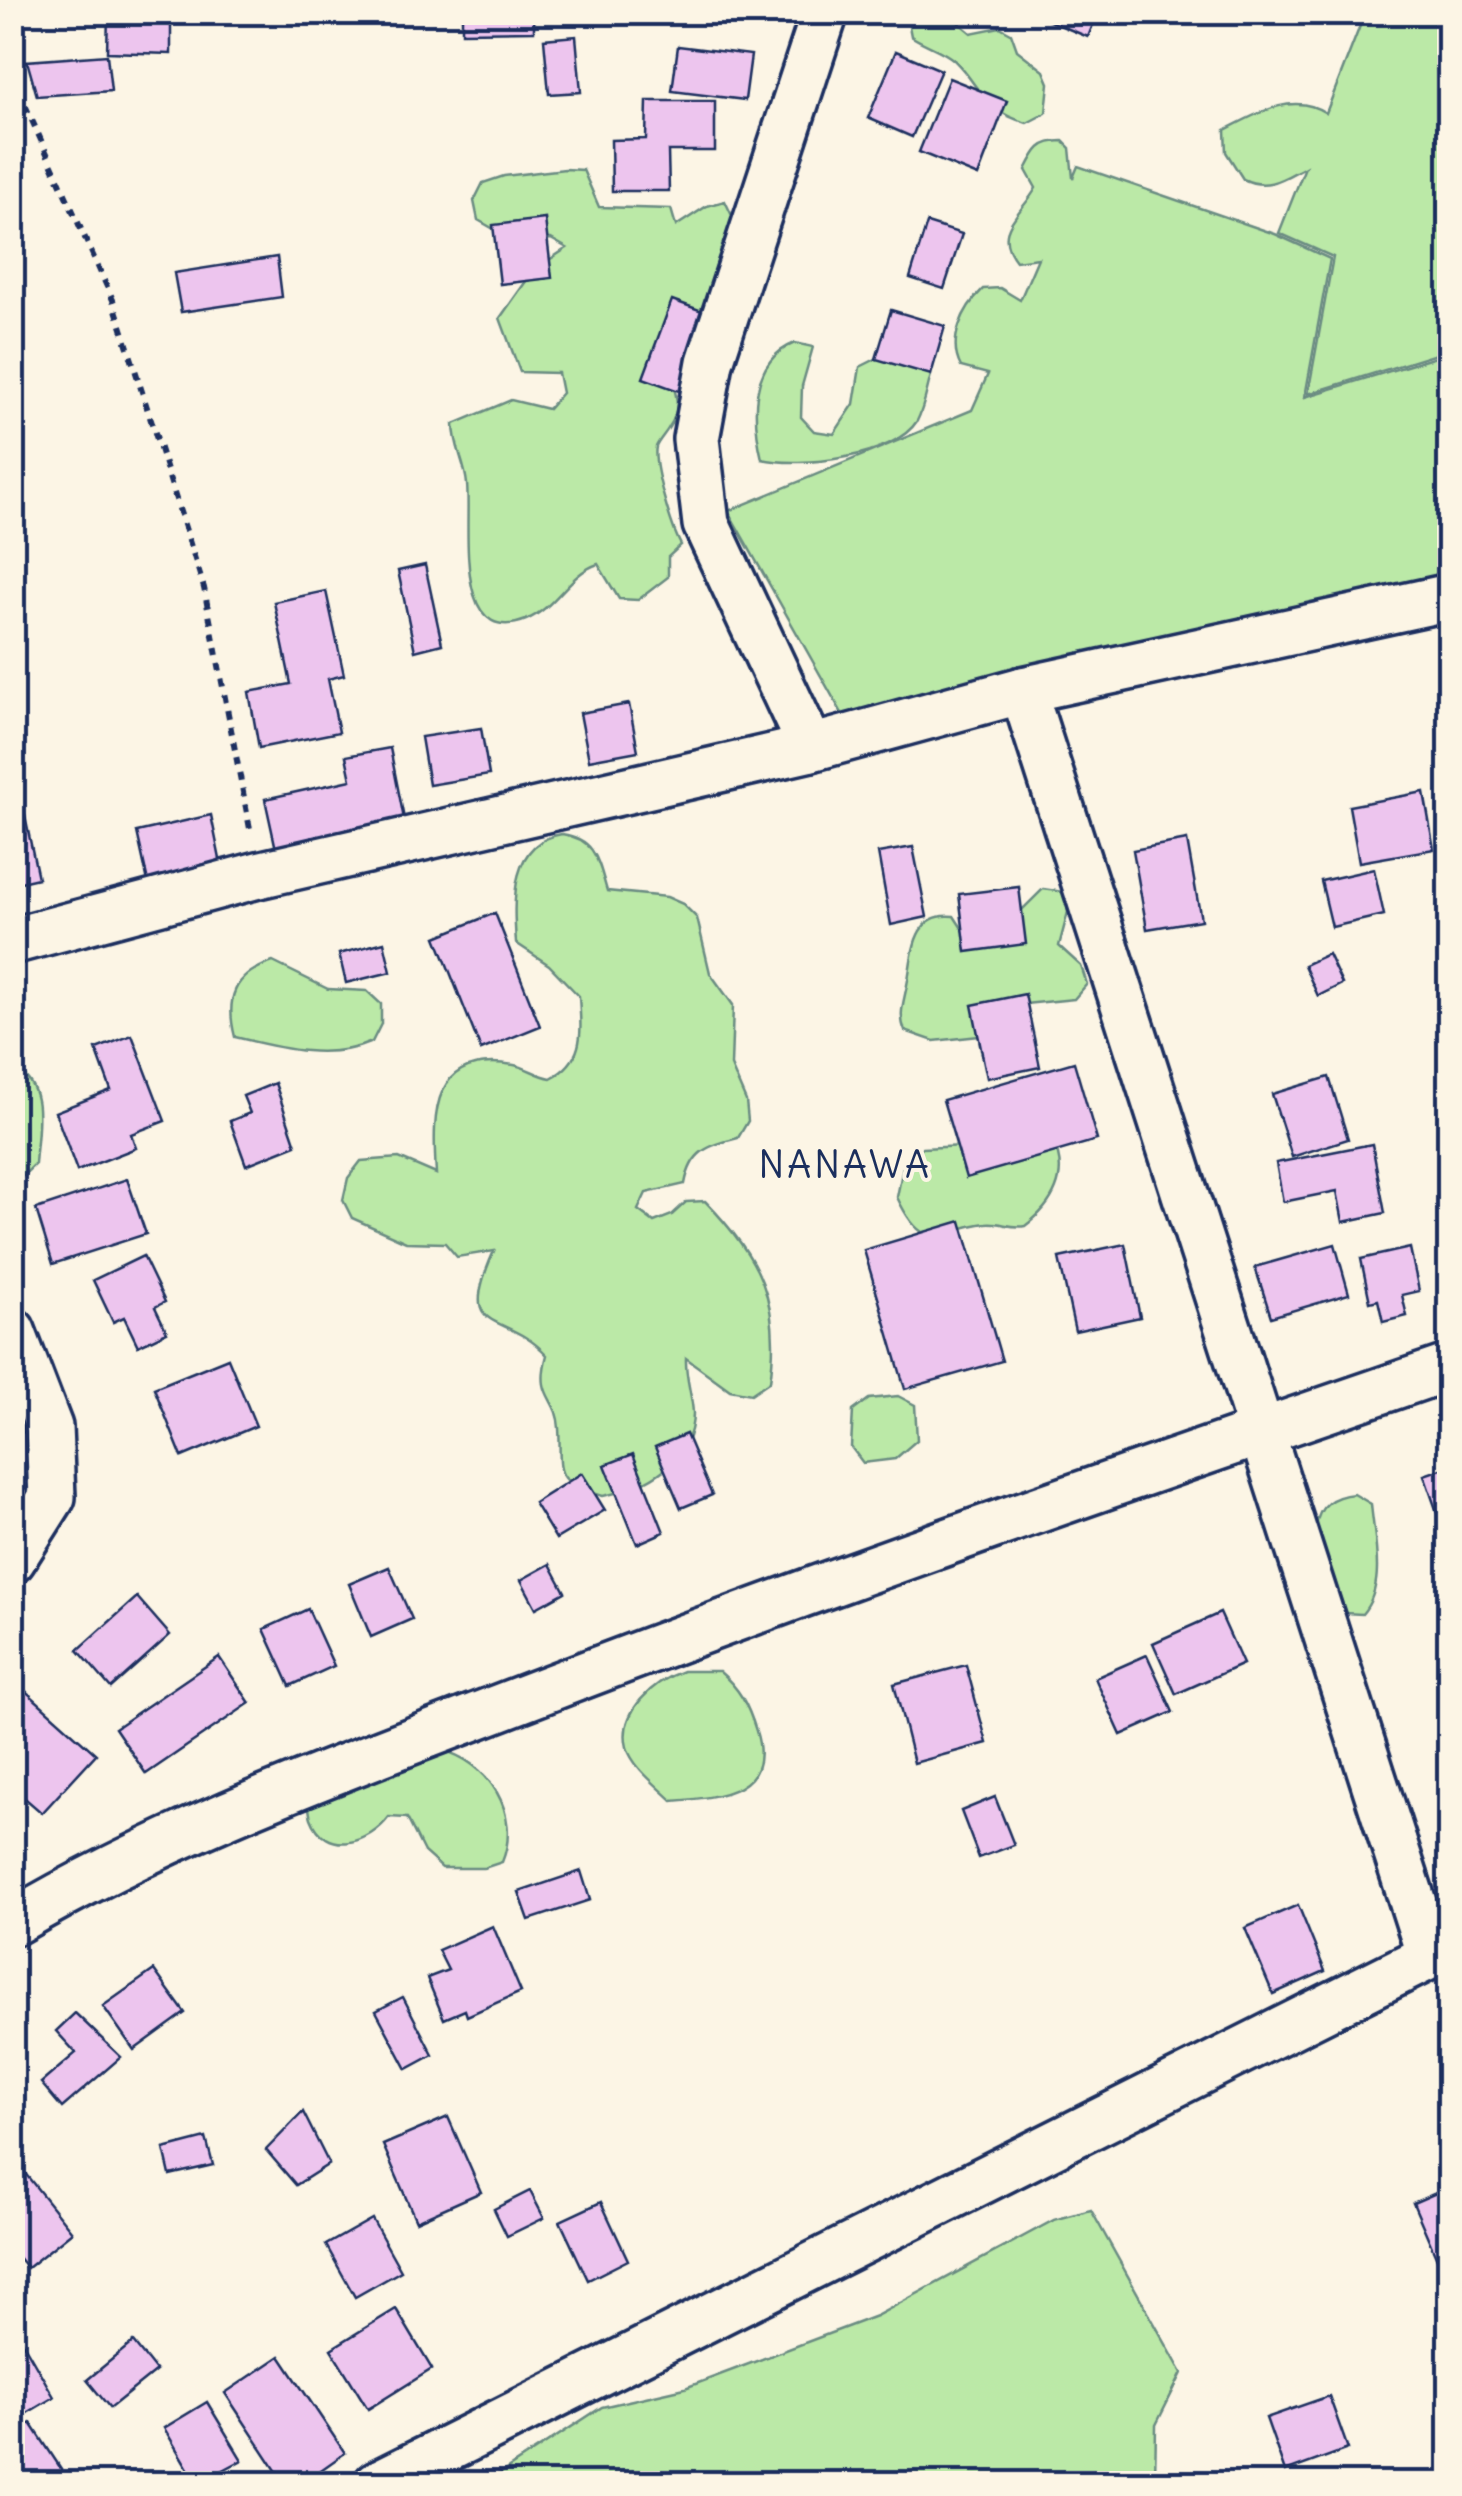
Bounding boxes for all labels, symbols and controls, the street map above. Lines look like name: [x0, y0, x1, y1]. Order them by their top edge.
district label: NANAWA: [758, 1141, 932, 1188]

